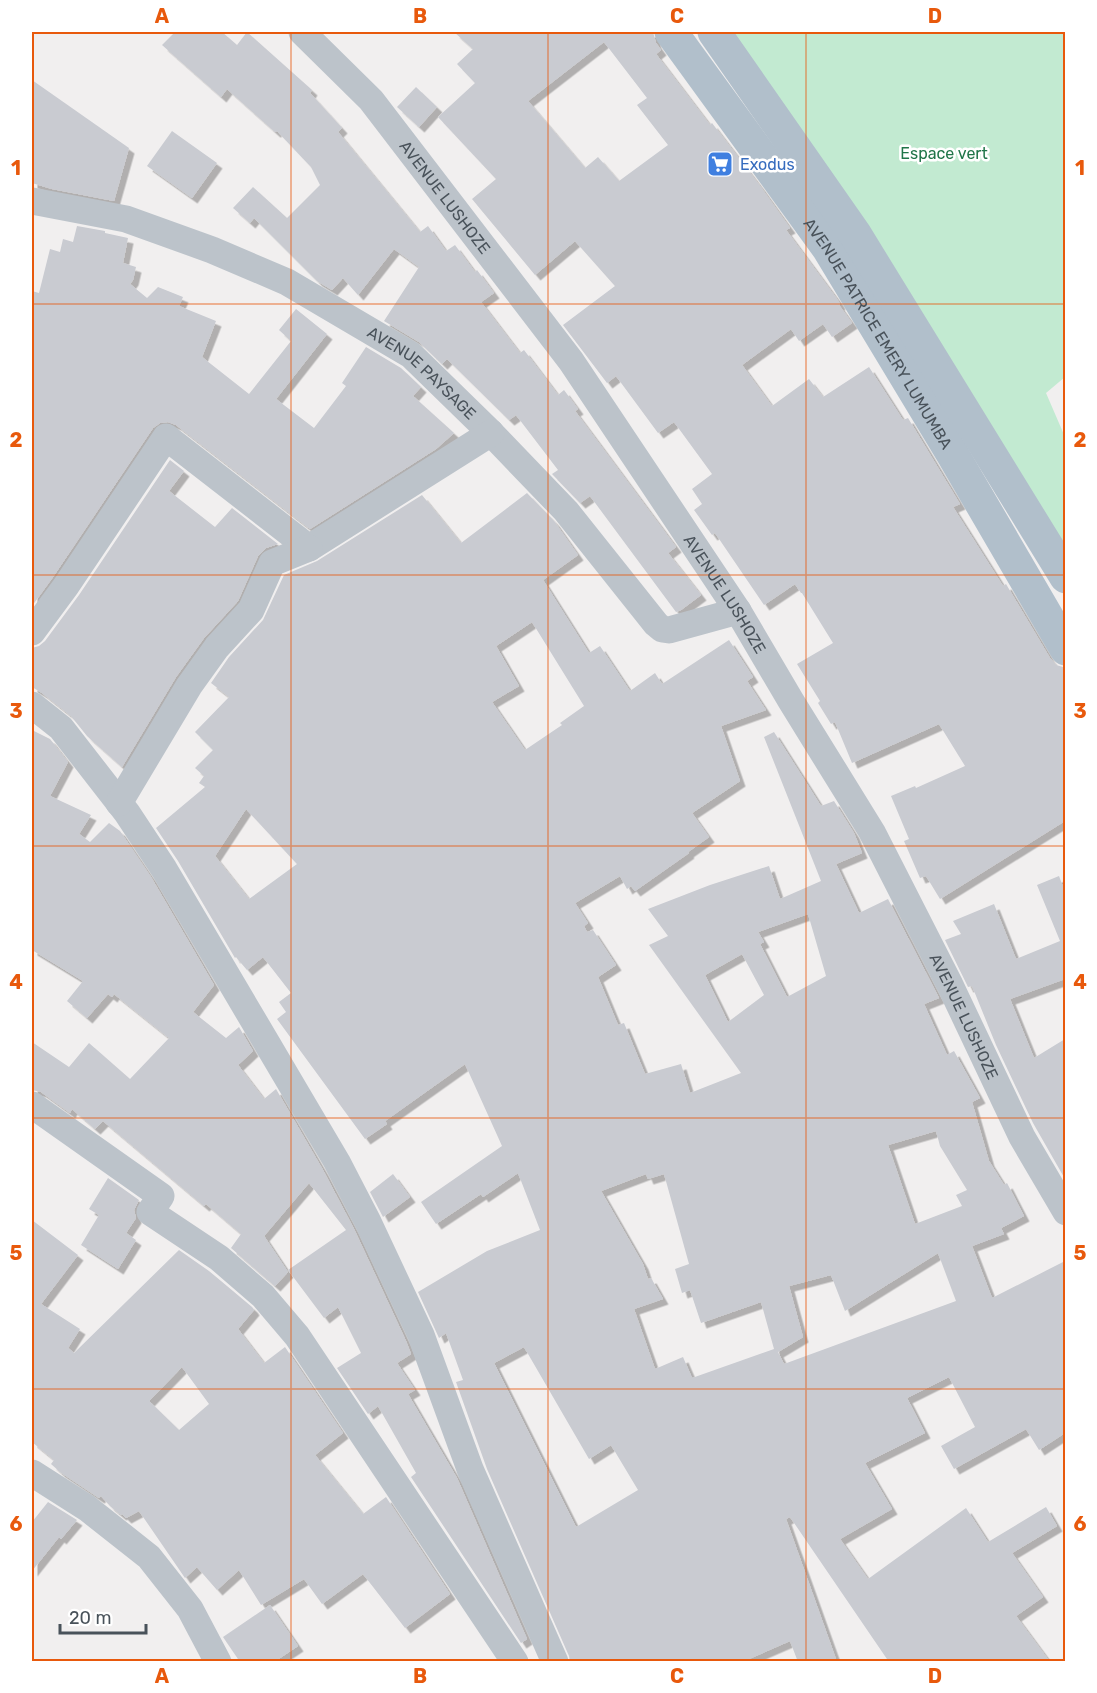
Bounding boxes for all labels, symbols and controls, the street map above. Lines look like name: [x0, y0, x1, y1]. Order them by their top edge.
text: A: [155, 4, 170, 28]
text: B: [413, 4, 427, 28]
text: C: [670, 4, 684, 28]
text: D: [928, 4, 942, 28]
street label: AVENUE LUSHOZE: [396, 137, 495, 257]
park label: Espace vert: [900, 144, 988, 163]
supermarket icon: Exodus: [705, 149, 735, 179]
place label: Exodus: [740, 155, 795, 174]
text: 1: [11, 156, 21, 180]
text: 1: [1075, 156, 1085, 180]
street label: AVENUE PATRICE EMERY LUMUMBA: [800, 214, 957, 452]
street label: AVENUE PAYSAGE: [364, 322, 480, 423]
text: 2: [10, 428, 23, 452]
text: 2: [1074, 428, 1087, 452]
street label: AVENUE LUSHOZE: [680, 531, 770, 657]
text: 3: [9, 699, 23, 723]
text: 3: [1073, 699, 1087, 723]
street label: AVENUE LUSHOZE: [926, 950, 1003, 1082]
text: 4: [9, 970, 23, 994]
text: 4: [1073, 970, 1087, 994]
text: 5: [10, 1241, 23, 1265]
text: 5: [1074, 1241, 1087, 1265]
text: 6: [9, 1512, 23, 1536]
text: 6: [1073, 1512, 1087, 1536]
scale bar: [60, 1597, 146, 1635]
text: 20 m: [69, 1607, 111, 1629]
text: A: [155, 1664, 170, 1688]
text: B: [413, 1664, 427, 1688]
text: C: [670, 1664, 684, 1688]
text: D: [928, 1664, 942, 1688]

